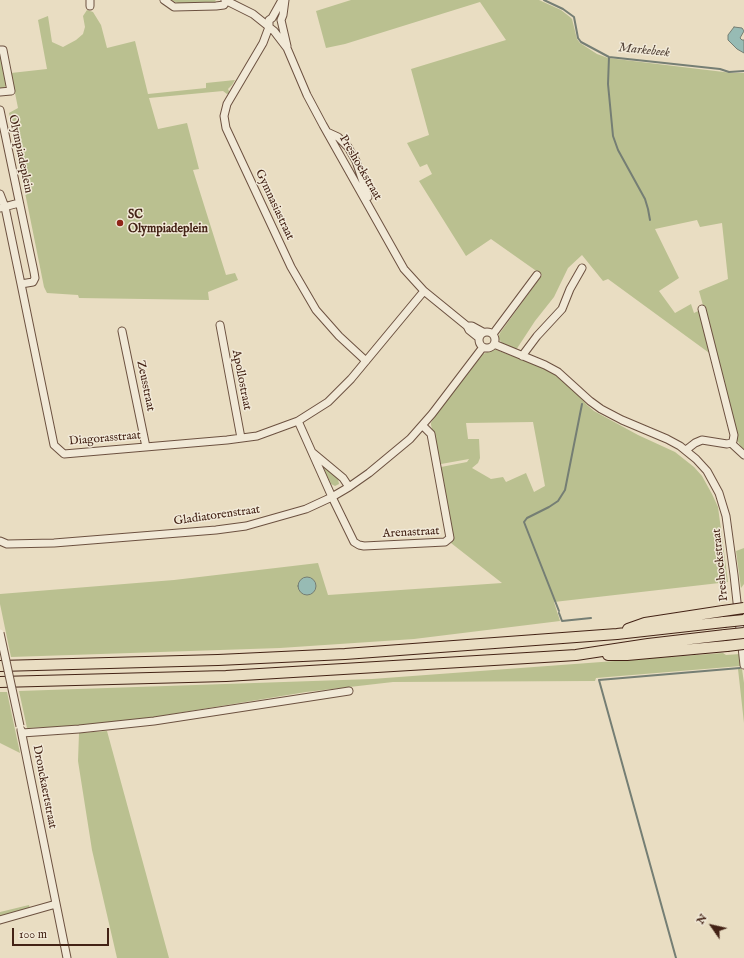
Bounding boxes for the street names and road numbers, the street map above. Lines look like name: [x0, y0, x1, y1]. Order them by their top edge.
street label: Olympiadeplein: [5, 113, 35, 195]
street label: Preshoekstraat: [336, 133, 384, 203]
street label: Gymnasiastraat: [251, 167, 297, 243]
street label: Apollostraat: [228, 349, 254, 411]
street label: Zeusstraat: [133, 359, 157, 413]
street label: Diagorasstraat: [69, 429, 141, 449]
street label: Gladiatorenstraat: [173, 503, 261, 529]
street label: Arenastraat: [382, 524, 440, 542]
street label: Preshoekstraat: [710, 528, 732, 602]
street label: Dronckaertstraat: [29, 744, 59, 830]

